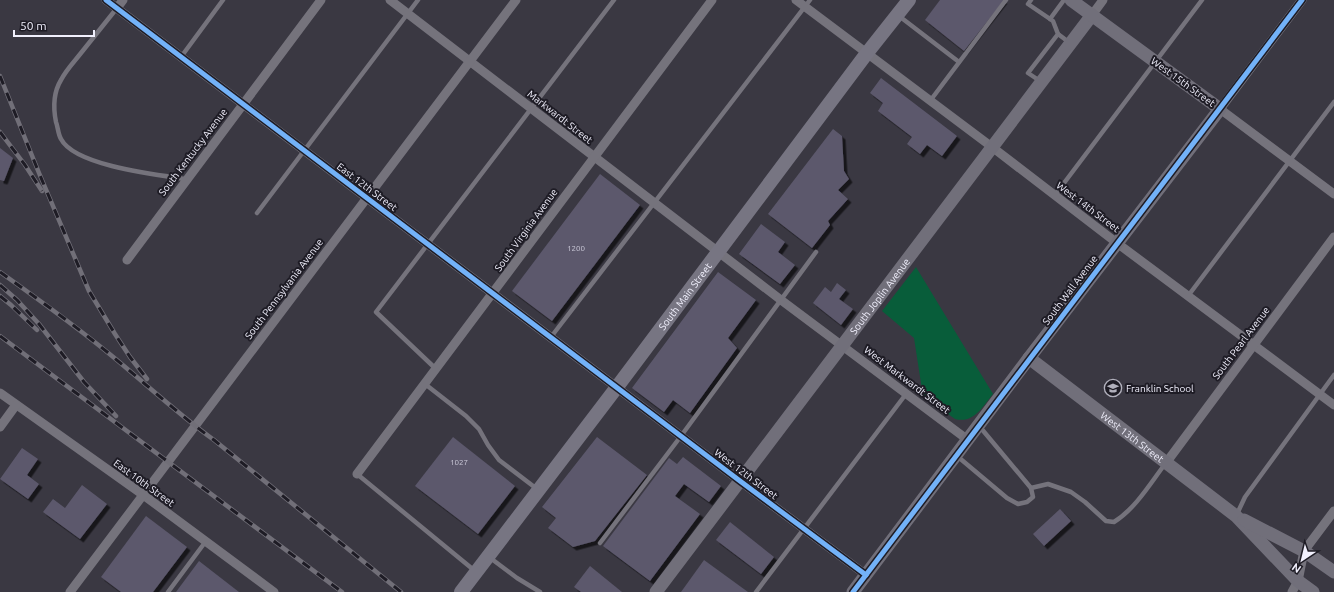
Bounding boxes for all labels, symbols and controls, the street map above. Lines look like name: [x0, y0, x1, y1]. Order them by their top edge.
scale bar: [14, 12, 94, 38]
text: 50 m: [20, 19, 47, 32]
street label: West 15th Street: [1149, 55, 1217, 109]
street label: Markwardt Street: [525, 88, 595, 146]
street label: South Kentucky Avenue: [157, 106, 229, 198]
street label: East 12th Street: [335, 161, 399, 213]
street label: West 14th Street: [1054, 180, 1122, 234]
street label: South Virginia Avenue: [492, 187, 560, 273]
street label: South Pennsylvania Avenue: [243, 237, 325, 341]
house number: 1200: [567, 244, 586, 253]
street label: South Wall Avenue: [1040, 253, 1100, 327]
street label: South Joplin Avenue: [847, 256, 912, 336]
street label: South Main Street: [656, 260, 714, 332]
street label: South Pearl Avenue: [1210, 305, 1272, 381]
street label: West Markwardt Street: [862, 344, 952, 416]
school or university icon: Franklin School: [1103, 378, 1123, 398]
place label: Franklin School: [1126, 383, 1194, 394]
street label: West 13th Street: [1099, 409, 1166, 464]
street label: West 12th Street: [712, 447, 780, 501]
street label: East 10th Street: [111, 457, 177, 509]
house number: 1027: [450, 458, 468, 467]
north arrow: [1282, 540, 1322, 580]
text: N: [1289, 561, 1303, 575]

